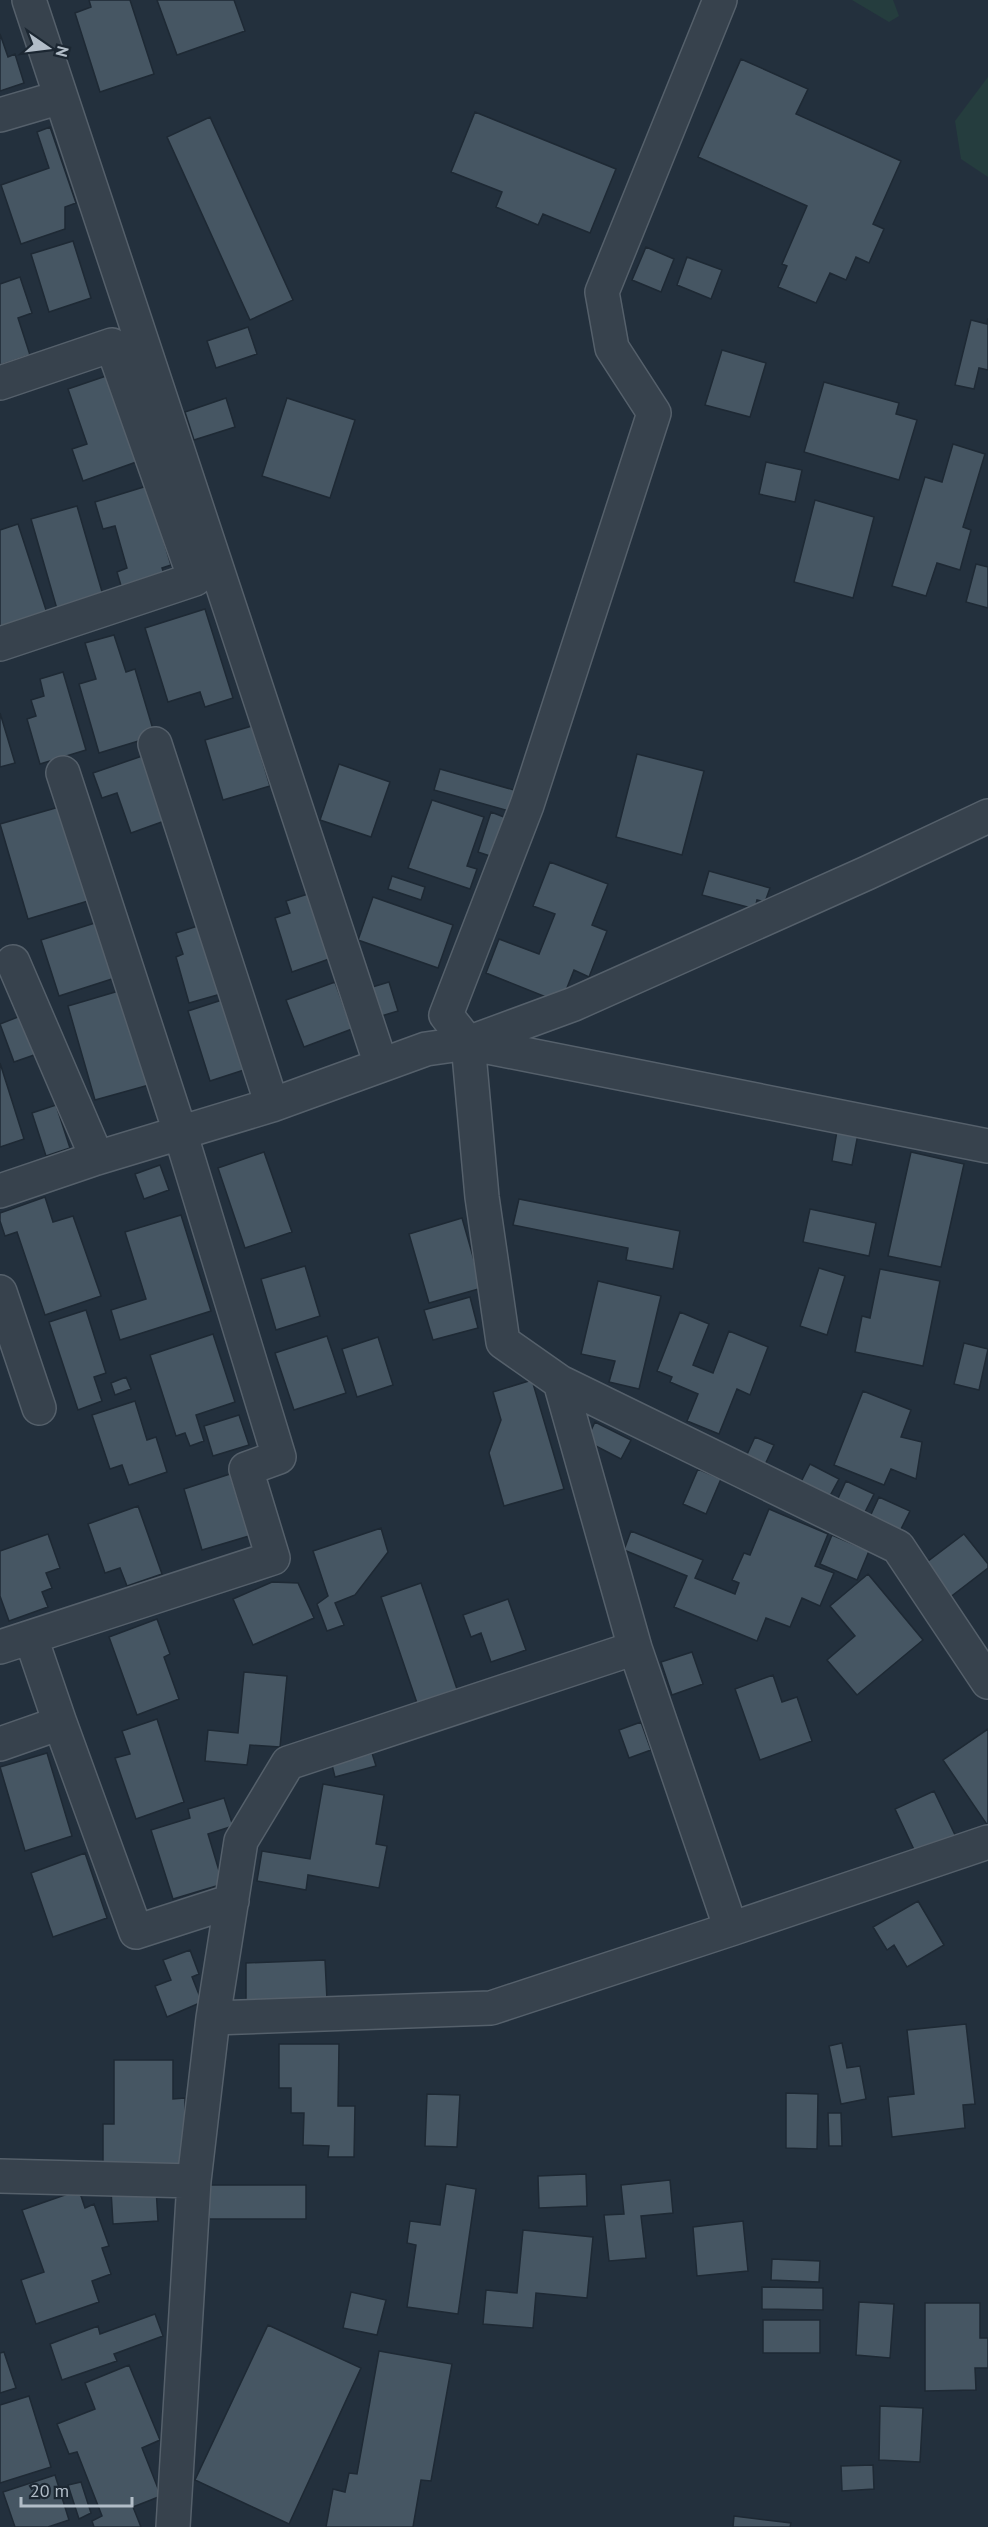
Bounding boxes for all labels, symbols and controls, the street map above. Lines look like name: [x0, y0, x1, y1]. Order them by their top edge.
north arrow: [18, 18, 78, 78]
text: N: [52, 44, 74, 59]
scale bar: [21, 2470, 132, 2508]
text: 20 m: [30, 2479, 69, 2502]

